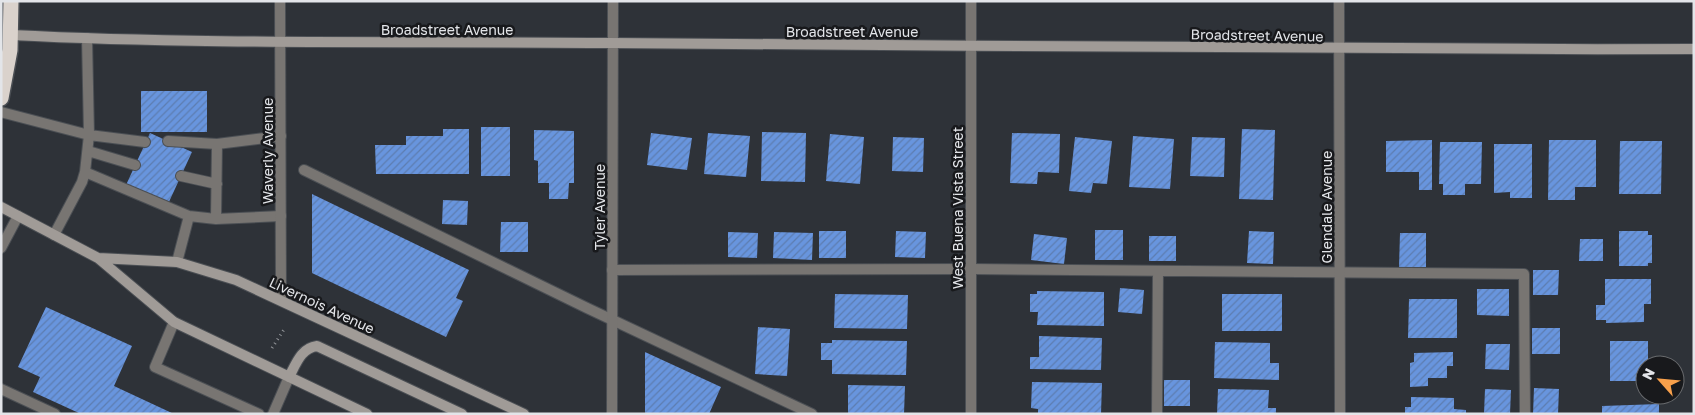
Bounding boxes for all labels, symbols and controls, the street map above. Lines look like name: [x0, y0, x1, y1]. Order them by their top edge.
street label: Broadstreet Avenue: [381, 21, 513, 38]
street label: Broadstreet Avenue: [786, 23, 918, 40]
street label: Broadstreet Avenue: [1190, 25, 1324, 45]
street label: Waverly Avenue: [259, 98, 276, 204]
street label: West Buena Vista Street: [949, 127, 966, 289]
street label: Glendale Avenue: [1318, 151, 1335, 263]
street label: Tyler Avenue: [591, 164, 608, 250]
street label: Livernois Avenue: [267, 273, 377, 337]
north arrow: [1635, 355, 1685, 405]
text: N: [1638, 365, 1658, 382]

